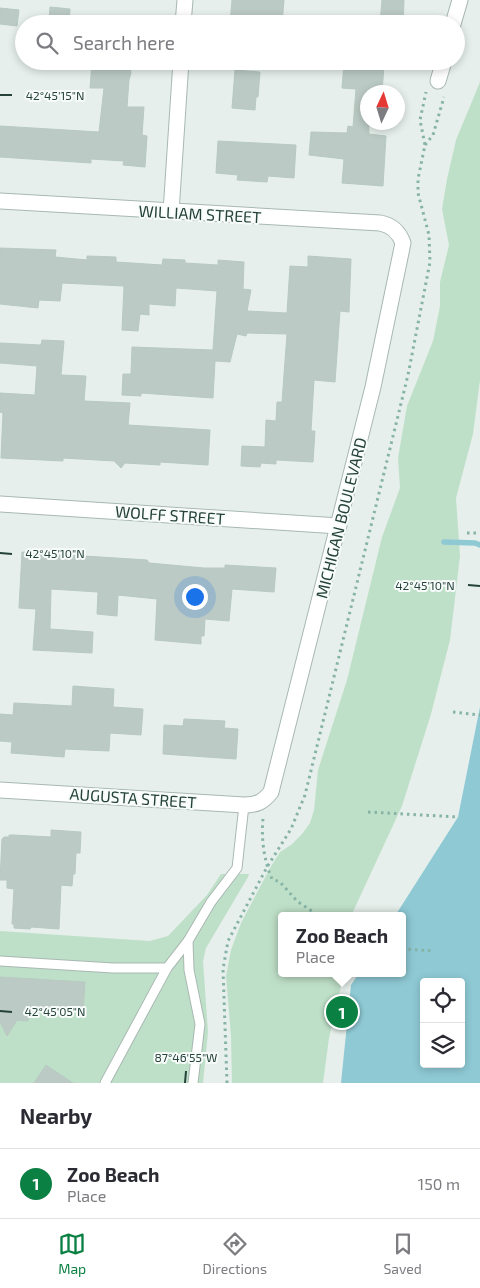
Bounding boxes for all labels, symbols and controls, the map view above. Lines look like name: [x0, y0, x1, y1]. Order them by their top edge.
search box: [15, 15, 465, 70]
icon: search: [33, 29, 61, 57]
text: Search here: [73, 31, 175, 54]
north arrow: [360, 85, 405, 130]
text: 42°45'15"N: [26, 88, 84, 102]
street label: WILLIAM STREET: [138, 201, 262, 226]
street label: MICHIGAN BOULEVARD: [311, 435, 370, 600]
street label: WOLFF STREET: [114, 501, 226, 528]
text: 42°45'10"N: [25, 546, 85, 560]
text: 42°45'10"N: [395, 578, 455, 592]
your location: [182, 584, 208, 610]
street label: AUGUSTA STREET: [69, 784, 197, 811]
popup: [278, 912, 406, 977]
text: Zoo Beach: [296, 924, 388, 947]
text: Place: [296, 947, 335, 966]
map controls: [420, 978, 465, 1068]
button: locate: [420, 978, 465, 1023]
pin: 1: [326, 993, 358, 1031]
text: 42°45'05"N: [24, 1004, 86, 1018]
button: layers: [420, 1023, 465, 1068]
text: 87°46'55"W: [154, 1050, 218, 1064]
text: Nearby: [20, 1103, 92, 1128]
text: Zoo Beach: [67, 1163, 159, 1186]
text: 1: [33, 1174, 39, 1193]
text: 150 m: [418, 1174, 460, 1193]
text: Place: [67, 1186, 106, 1205]
tab: Map: [58, 1230, 86, 1277]
tab: Directions: [203, 1230, 267, 1277]
tab: Saved: [383, 1230, 422, 1277]

